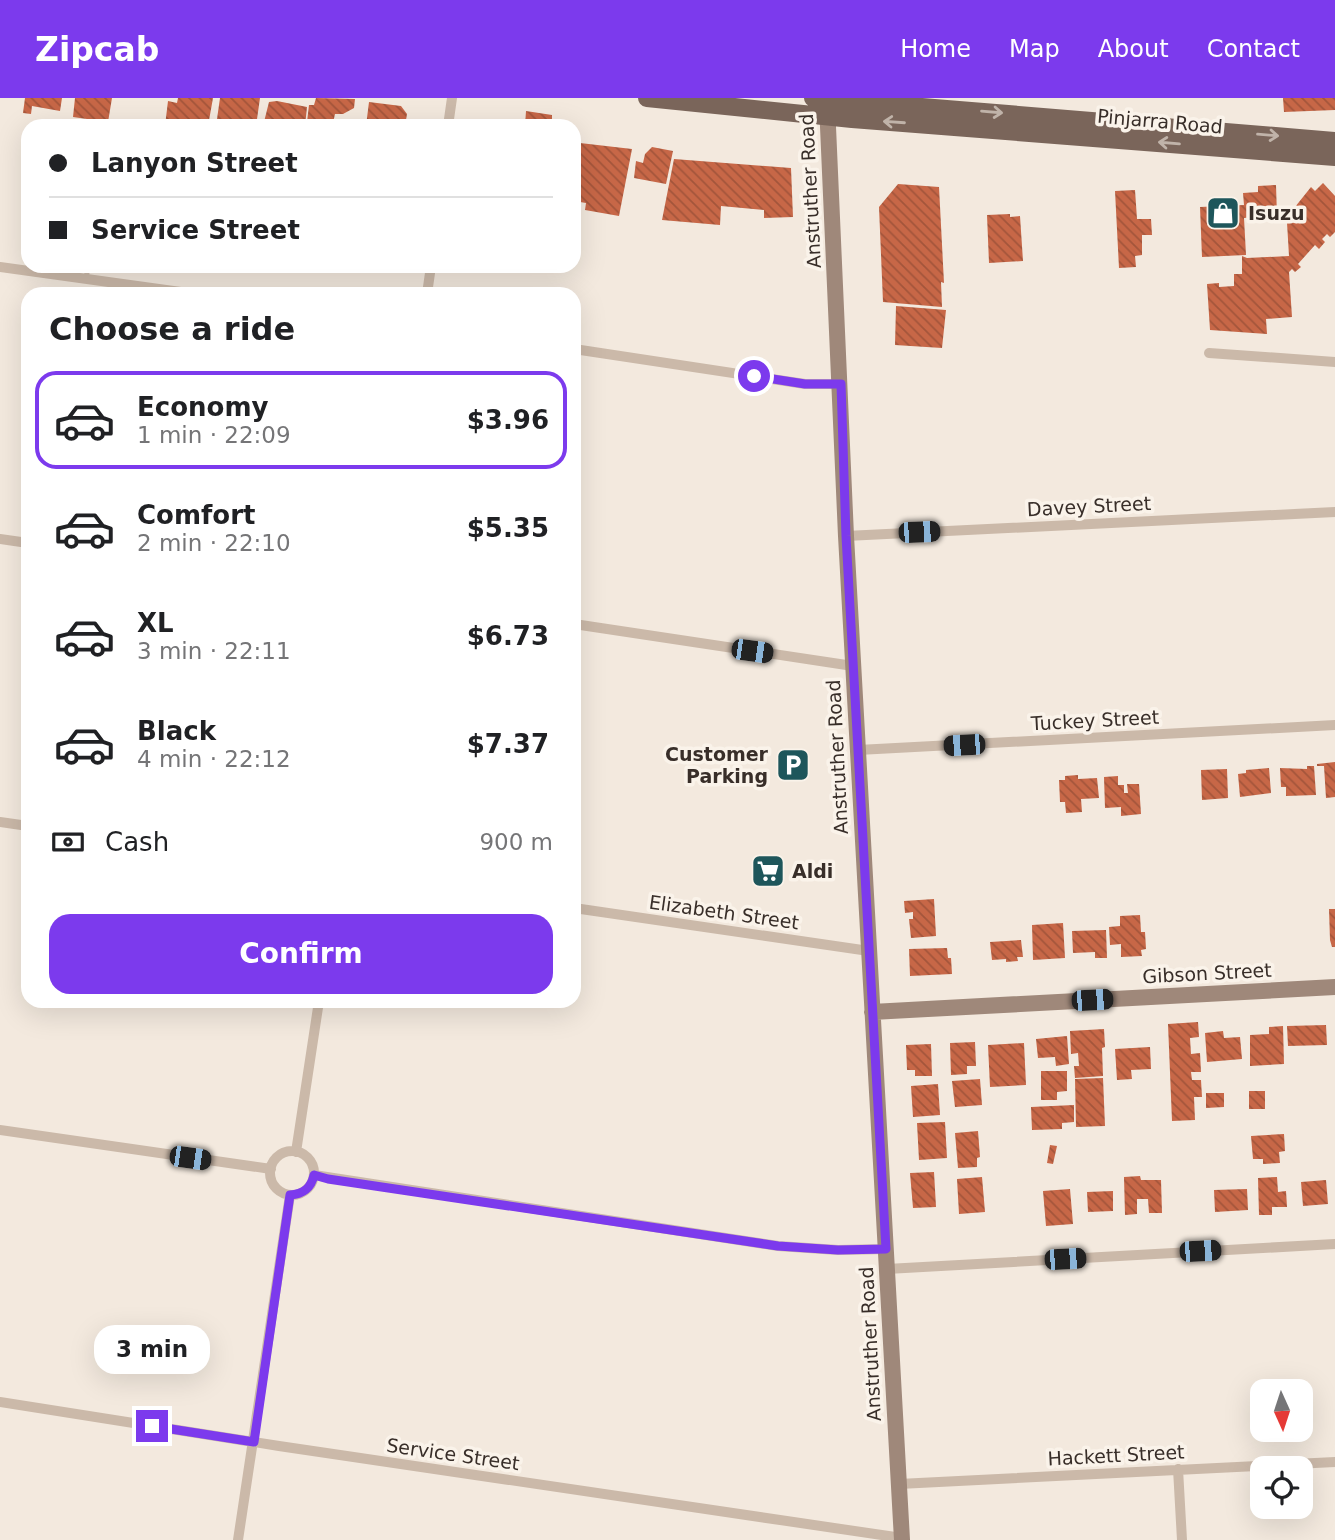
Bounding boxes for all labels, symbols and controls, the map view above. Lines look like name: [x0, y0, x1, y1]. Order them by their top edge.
text: Zipcab: [35, 30, 159, 69]
text: Home: [900, 35, 971, 63]
text: Map: [1009, 35, 1060, 63]
text: About: [1098, 35, 1169, 63]
text: Contact: [1207, 35, 1300, 63]
street label: Pinjarra Road: [1096, 105, 1224, 137]
one-way arrow: [980, 106, 1003, 119]
street label: Anstruther Road: [795, 113, 825, 269]
one-way arrow: [883, 115, 905, 128]
one-way arrow: [1256, 129, 1279, 142]
one-way arrow: [1159, 136, 1181, 149]
text: Lanyon Street: [91, 148, 298, 178]
shop icon: Isuzu: [1204, 194, 1242, 232]
place label: Isuzu: [1248, 202, 1305, 224]
text: Service Street: [91, 215, 300, 245]
text: Choose a ride: [49, 310, 295, 348]
route start: [738, 360, 770, 392]
icon: car: [53, 389, 116, 452]
text: Economy: [137, 392, 268, 422]
text: $3.96: [467, 405, 549, 435]
text: 1 min · 22:09: [137, 422, 291, 448]
street label: Davey Street: [1026, 492, 1152, 520]
icon: car: [53, 497, 116, 560]
text: Comfort: [137, 500, 255, 530]
text: $5.35: [467, 513, 549, 543]
car: [898, 521, 941, 543]
text: 2 min · 22:10: [137, 530, 291, 556]
icon: car: [53, 605, 116, 668]
text: XL: [137, 608, 174, 638]
text: $6.73: [467, 621, 549, 651]
text: 3 min · 22:11: [137, 638, 291, 664]
car: [730, 638, 775, 664]
street label: Anstruther Road: [822, 679, 852, 835]
street label: Tuckey Street: [1029, 706, 1160, 734]
icon: car: [53, 713, 116, 776]
text: Black: [137, 716, 216, 746]
text: $7.37: [467, 729, 549, 759]
car: [943, 733, 986, 757]
place label: Customer Parking: [665, 743, 769, 787]
text: 4 min · 22:12: [137, 746, 291, 772]
parking icon: Customer Parking: [774, 746, 812, 784]
icon: cash: [49, 823, 87, 861]
text: Cash: [105, 827, 169, 857]
text: 900 m: [479, 829, 553, 855]
supermarket icon: Aldi: [749, 852, 787, 890]
place label: Aldi: [792, 860, 833, 882]
street label: Elizabeth Street: [648, 891, 800, 933]
button: Confirm: [49, 914, 553, 994]
street label: Gibson Street: [1142, 959, 1272, 987]
car: [1071, 988, 1114, 1012]
car: [168, 1145, 213, 1171]
car: [1179, 1239, 1222, 1263]
car: [1044, 1247, 1087, 1271]
street label: Anstruther Road: [855, 1266, 885, 1422]
callout: 3 min: [94, 1324, 210, 1374]
text: 3 min: [116, 1336, 188, 1362]
north arrow: [1250, 1379, 1312, 1442]
map controls: [1250, 1379, 1313, 1519]
route end: [136, 1410, 168, 1442]
street label: Service Street: [385, 1434, 521, 1474]
street label: Hackett Street: [1047, 1440, 1185, 1470]
button: locate: [1250, 1456, 1313, 1519]

